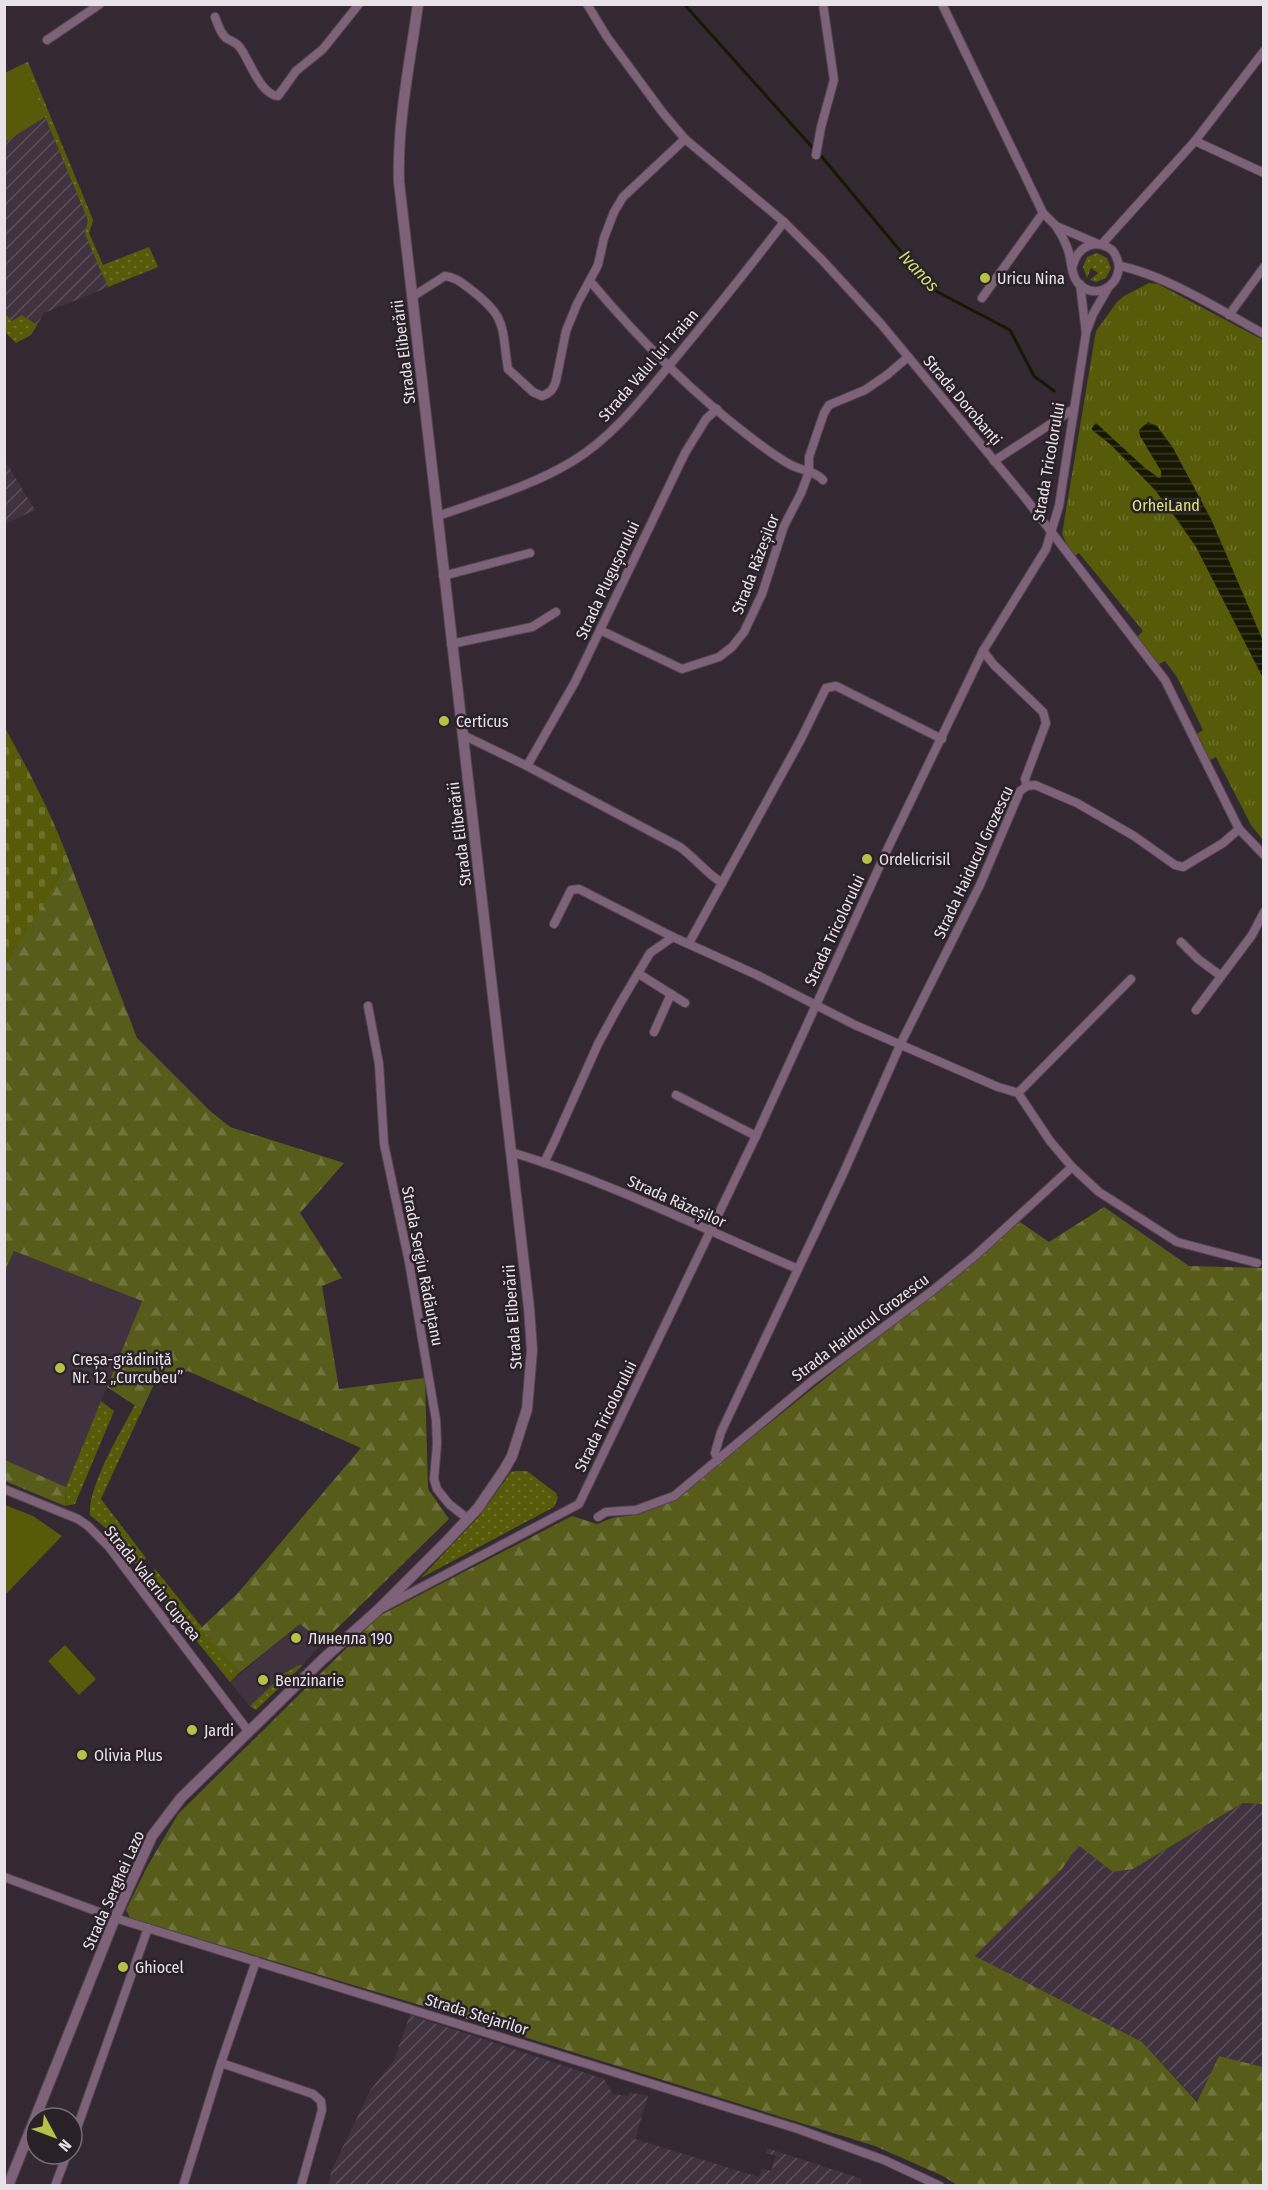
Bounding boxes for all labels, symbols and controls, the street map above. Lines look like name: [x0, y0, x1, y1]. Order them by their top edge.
water label: Ivanos: [894, 246, 944, 296]
place label: Uricu Nina: [997, 269, 1065, 288]
marker: Uricu Nina: [978, 271, 992, 285]
street label: Strada Eliberării: [388, 299, 419, 405]
street label: Strada Valul lui Traian: [594, 305, 702, 425]
street label: Strada Dorobanți: [919, 352, 1006, 450]
street label: Strada Tricolorului: [1029, 401, 1068, 523]
park label: OrheiLand: [1132, 496, 1200, 515]
street label: Strada Răzeșilor: [728, 511, 784, 617]
street label: Strada Plugușorului: [572, 518, 644, 643]
place label: Certicus: [456, 712, 509, 731]
marker: Certicus: [437, 714, 451, 728]
street label: Strada Eliberării: [444, 781, 475, 887]
street label: Strada Haiducul Grozescu: [930, 783, 1017, 942]
place label: Ordelicrisil: [879, 850, 950, 869]
marker: Ordelicrisil: [860, 852, 874, 866]
street label: Strada Tricolorului: [800, 871, 869, 989]
street label: Strada Răzeșilor: [624, 1171, 729, 1233]
street label: Strada Sergiu Rădăuțanu: [397, 1185, 447, 1348]
street label: Strada Eliberării: [499, 1264, 526, 1370]
street label: Strada Haiducul Grozescu: [788, 1270, 933, 1385]
place label: Creșa-grădiniță Nr. 12 „Curcubeu”: [72, 1350, 184, 1387]
street label: Strada Tricolorului: [570, 1358, 640, 1475]
marker: Creșa-grădiniță Nr. 12 „Curcubeu”: [53, 1361, 67, 1375]
street label: Strada Valeriu Cupcea: [101, 1522, 205, 1645]
place label: Линелла 190: [308, 1629, 393, 1648]
marker: Линелла 190: [289, 1631, 303, 1645]
place label: Benzinarie: [275, 1671, 344, 1690]
marker: Benzinarie: [256, 1673, 270, 1687]
place label: Jardi: [204, 1721, 234, 1740]
marker: Jardi: [185, 1723, 199, 1737]
place label: Olivia Plus: [94, 1746, 163, 1765]
marker: Olivia Plus: [75, 1748, 89, 1762]
street label: Strada Serghei Lazo: [79, 1828, 148, 1953]
place label: Ghiocel: [135, 1958, 184, 1977]
marker: Ghiocel: [116, 1960, 130, 1974]
street label: Strada Stejarilor: [423, 1990, 531, 2039]
north arrow: [24, 2106, 84, 2166]
text: N: [55, 2136, 75, 2155]

